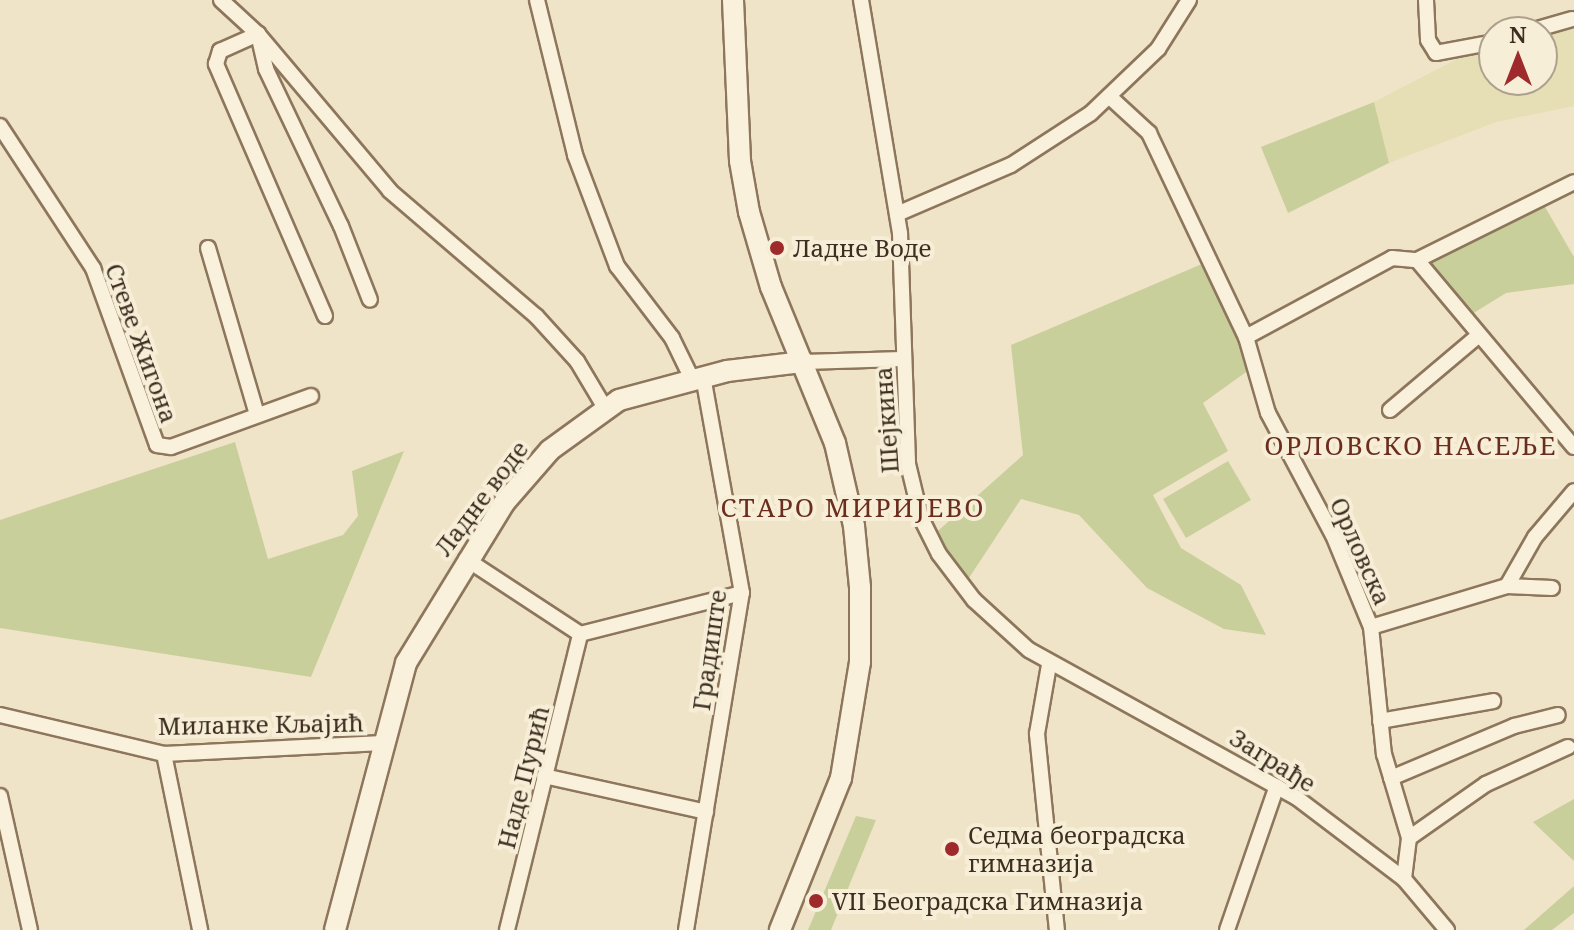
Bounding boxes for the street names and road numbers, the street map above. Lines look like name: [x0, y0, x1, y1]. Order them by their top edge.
street label: Стеве Жигона: [100, 259, 184, 427]
street label: Шејкина: [868, 366, 904, 474]
street label: Ладне воде: [429, 435, 533, 561]
street label: Орловска: [1325, 493, 1397, 609]
street label: Градиште: [686, 588, 732, 712]
street label: Наде Пурић: [491, 702, 555, 852]
street label: Миланке Кљајић: [158, 708, 364, 740]
street label: Заграђе: [1225, 722, 1321, 798]

